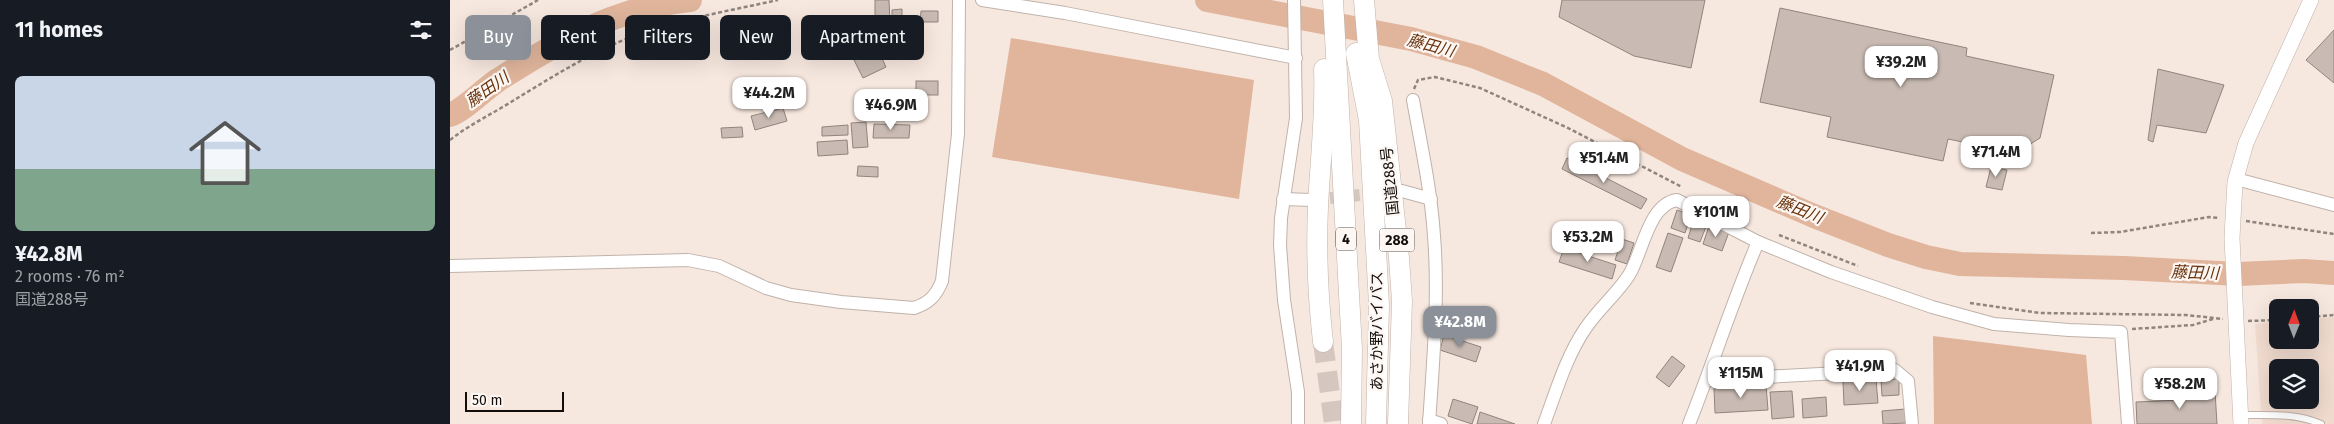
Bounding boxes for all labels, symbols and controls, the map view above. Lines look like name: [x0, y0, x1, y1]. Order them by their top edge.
chip: Buy: [465, 15, 531, 60]
chip: Rent: [541, 15, 615, 60]
chip: Filters: [625, 15, 710, 60]
chip: New: [720, 15, 791, 60]
chip: Apartment: [801, 15, 924, 60]
icon: filters: [407, 16, 435, 44]
text: 11 homes: [15, 17, 103, 43]
water label: 藤田川: [1405, 30, 1458, 61]
pin: ¥39.2M: [1860, 46, 1942, 88]
text: ¥39.2M: [1876, 52, 1926, 71]
water label: 藤田川: [462, 67, 514, 111]
pin: ¥44.2M: [728, 76, 810, 119]
text: ¥44.2M: [743, 83, 795, 102]
pin: ¥46.9M: [850, 88, 932, 131]
text: ¥46.9M: [865, 95, 917, 114]
icon: home: [180, 108, 270, 198]
pin: ¥71.4M: [1955, 136, 2037, 178]
pin: ¥51.4M: [1563, 142, 1645, 184]
text: ¥71.4M: [1972, 142, 2020, 161]
street label: 国道288号: [1377, 146, 1403, 216]
text: ¥51.4M: [1579, 148, 1629, 167]
water label: 藤田川: [1774, 192, 1827, 228]
pin: ¥101M: [1681, 196, 1751, 238]
text: ¥101M: [1693, 202, 1739, 221]
pin: ¥53.2M: [1547, 220, 1629, 263]
text: ¥53.2M: [1563, 227, 1613, 246]
road number: 4: [1336, 228, 1356, 250]
road number: 288: [1380, 228, 1414, 252]
text: ¥42.8M: [15, 241, 83, 267]
water label: 藤田川: [2171, 262, 2221, 283]
text: 2 rooms · 76 m²: [15, 267, 125, 286]
street label: あさか野バイパス: [1368, 271, 1386, 391]
text: 国道288号: [15, 290, 89, 309]
north arrow: [2269, 299, 2319, 349]
map controls: [2269, 299, 2319, 409]
pin: ¥42.8M: [1419, 306, 1501, 348]
text: ¥42.8M: [1434, 312, 1486, 331]
pin: ¥41.9M: [1819, 350, 1901, 392]
pin: ¥115M: [1706, 356, 1776, 399]
text: ¥41.9M: [1835, 356, 1885, 375]
button: layers: [2269, 359, 2319, 409]
text: ¥115M: [1719, 363, 1763, 382]
pin: ¥58.2M: [2139, 368, 2221, 410]
text: ¥58.2M: [2154, 374, 2206, 393]
scale bar: [465, 389, 564, 412]
text: 50 m: [472, 392, 503, 409]

